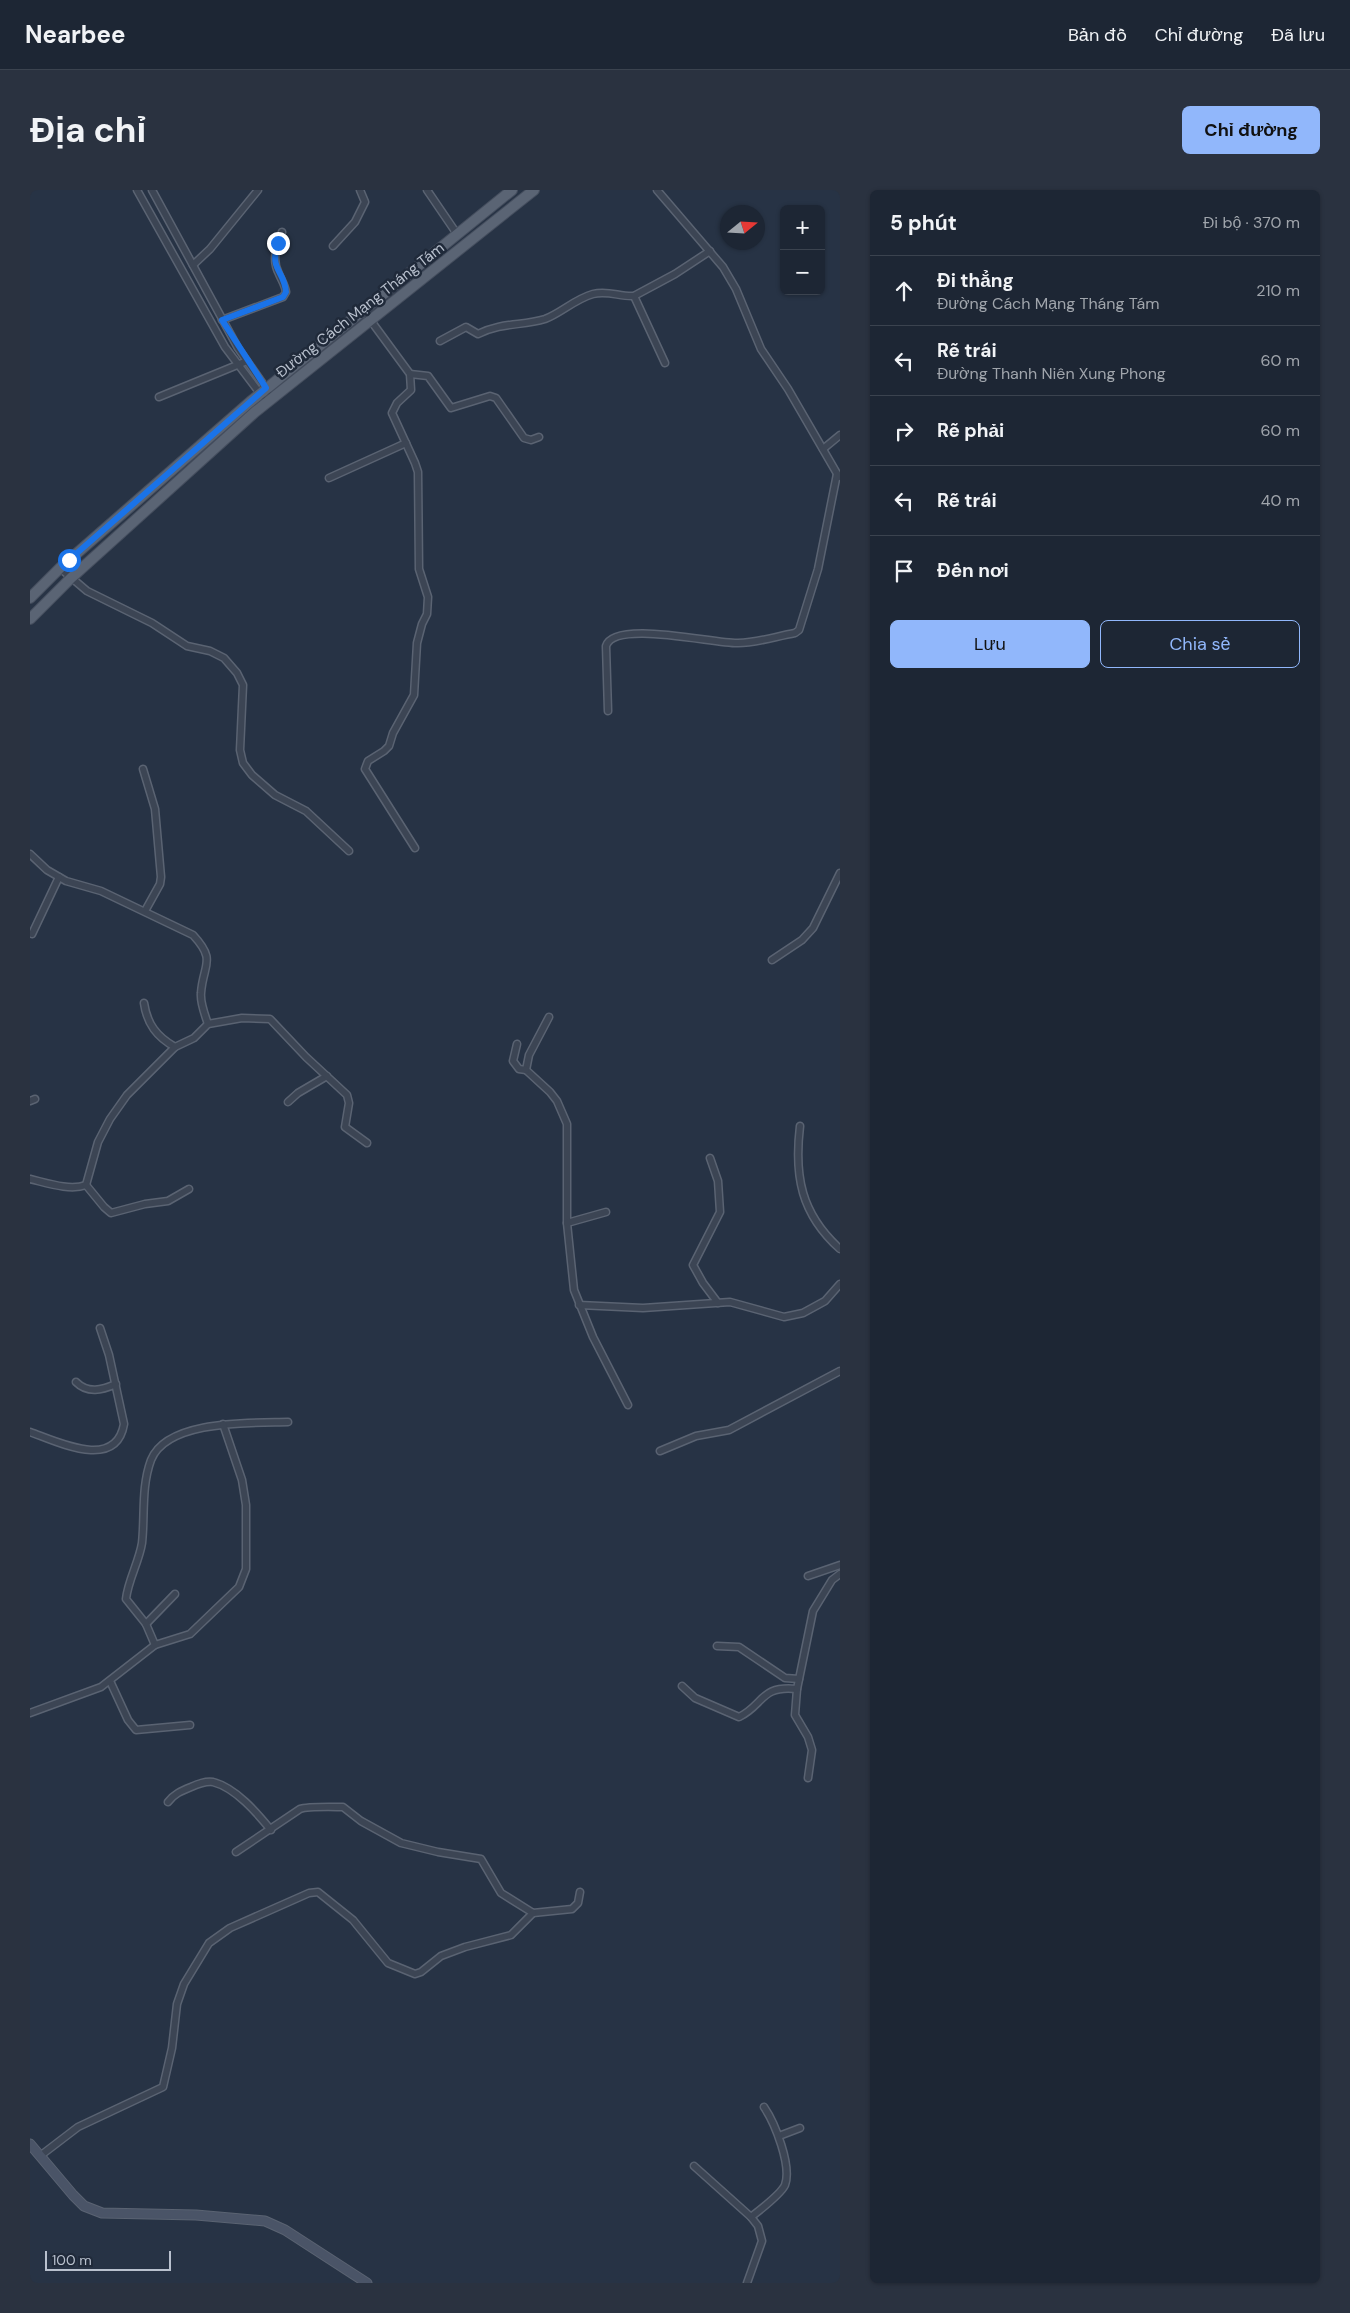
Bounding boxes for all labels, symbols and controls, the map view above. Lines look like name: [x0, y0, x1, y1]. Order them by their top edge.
text: Nearbee: [25, 19, 125, 50]
text: Bản đồ: [1068, 23, 1127, 47]
text: Chỉ đường: [1155, 23, 1243, 47]
text: Đã lưu: [1271, 23, 1325, 47]
button: Chỉ đường: [1182, 106, 1320, 154]
text: Địa chỉ: [30, 107, 146, 153]
north arrow: [720, 205, 765, 250]
map controls: [780, 205, 825, 295]
button: +: [780, 205, 825, 250]
text: 5 phút: [890, 209, 957, 237]
text: Đi bộ · 370 m: [1203, 212, 1300, 233]
route end: [267, 232, 290, 255]
street label: Đường Cách Mạng Tháng Tám: [272, 238, 448, 382]
button: −: [780, 250, 825, 295]
text: Đi thẳng: [937, 268, 1014, 293]
icon: ahead: [890, 277, 918, 305]
text: 210 m: [1256, 280, 1300, 301]
text: Đường Cách Mạng Tháng Tám: [937, 293, 1159, 314]
text: Rẽ trái: [937, 338, 997, 363]
icon: left: [890, 347, 918, 375]
text: 60 m: [1260, 350, 1300, 371]
text: Đường Thanh Niên Xung Phong: [937, 363, 1166, 384]
icon: right: [890, 417, 918, 445]
text: Rẽ phải: [937, 418, 1004, 443]
text: 60 m: [1260, 420, 1300, 441]
icon: left: [890, 487, 918, 515]
text: Rẽ trái: [937, 488, 997, 513]
text: 40 m: [1261, 490, 1300, 511]
route start: [58, 549, 81, 572]
icon: arrive: [890, 557, 918, 585]
text: Đến nơi: [937, 558, 1009, 583]
button: Lưu: [890, 620, 1090, 668]
button: Chia sẻ: [1100, 620, 1300, 668]
scale bar: [45, 2248, 171, 2271]
text: 100 m: [52, 2251, 92, 2269]

